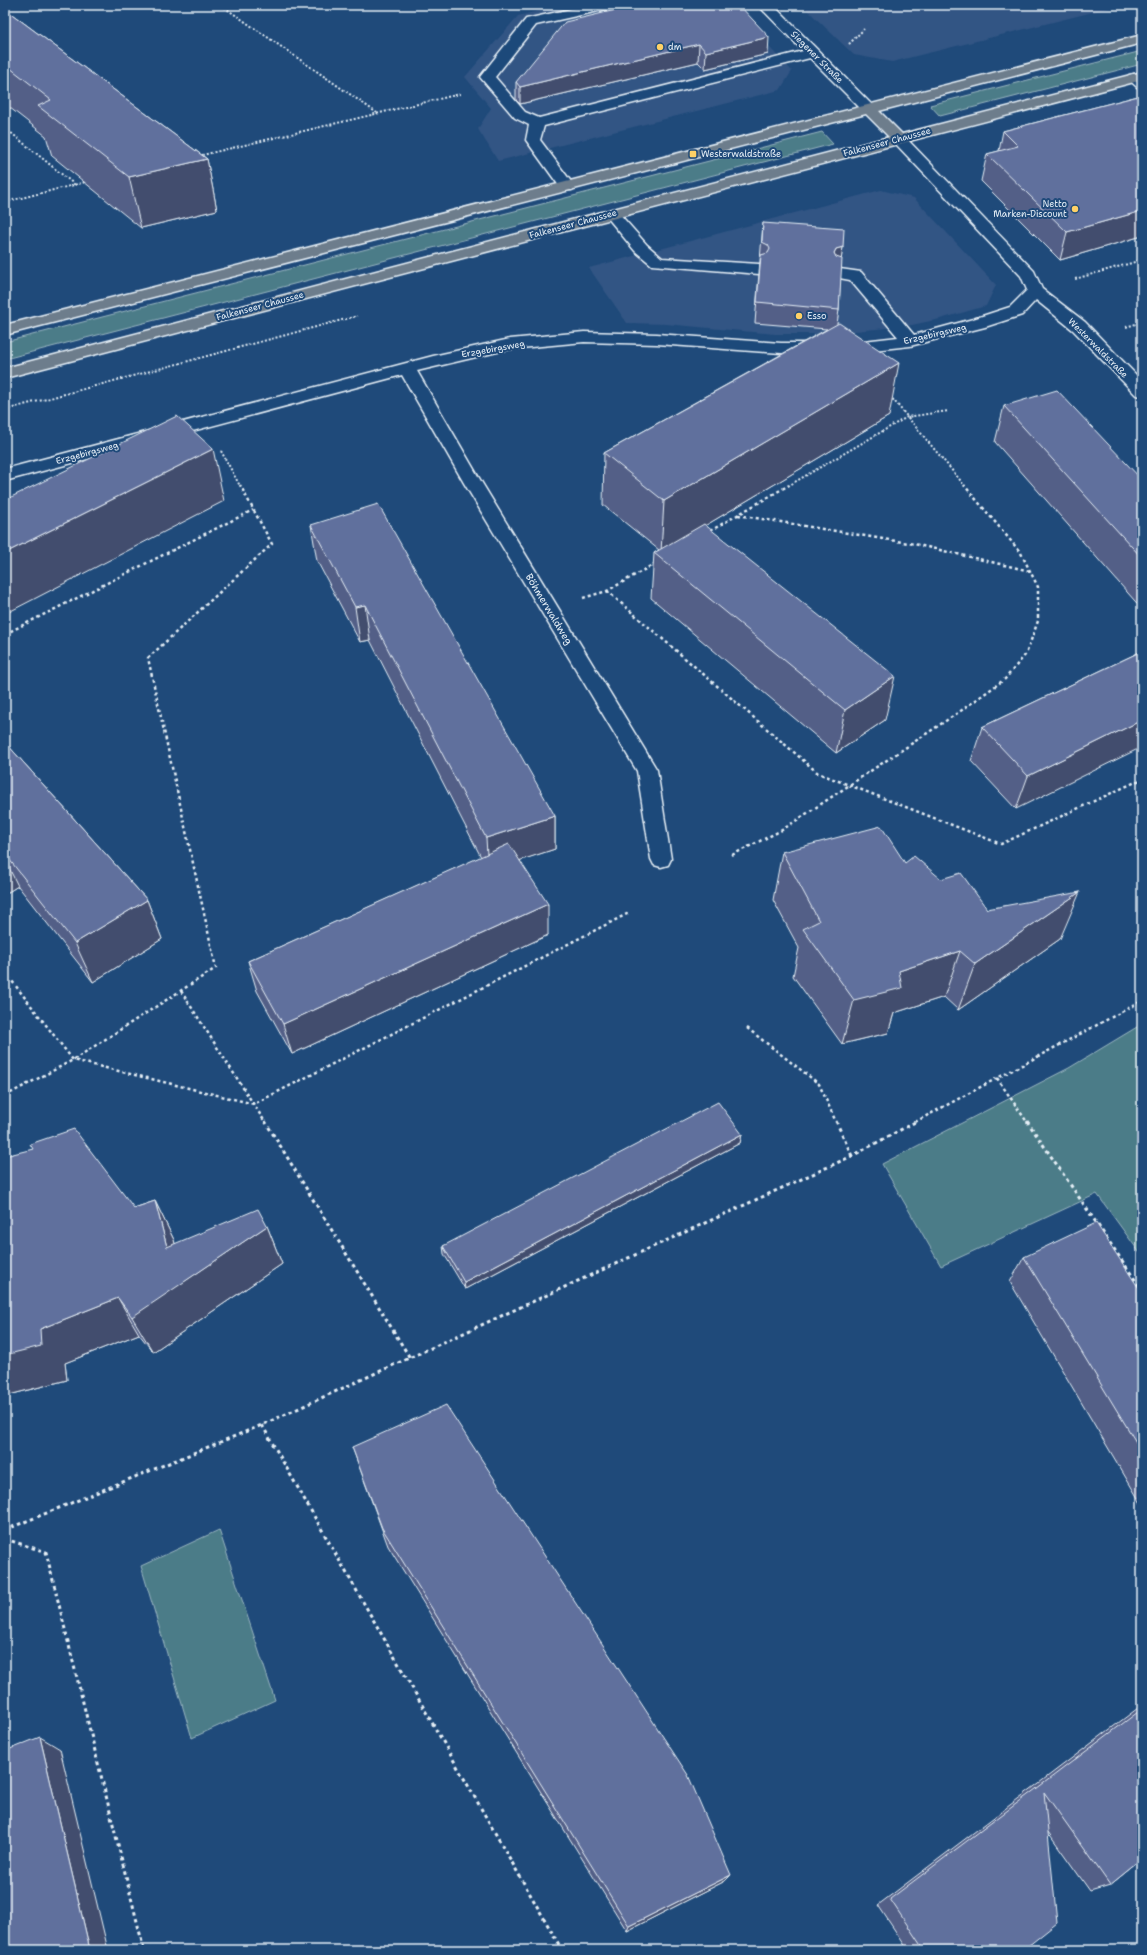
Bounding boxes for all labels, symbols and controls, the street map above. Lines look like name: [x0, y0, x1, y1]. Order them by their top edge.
street label: Siegener Straße: [788, 28, 846, 86]
place label: dm: [668, 41, 682, 53]
marker: dm: [655, 42, 665, 52]
street label: Falkenseer Chaussee: [842, 125, 932, 159]
place label: Westerwaldstraße: [701, 148, 781, 160]
marker: Westerwaldstraße: [688, 149, 698, 159]
place label: Netto Marken-Discount: [993, 198, 1067, 220]
marker: Netto Marken-Discount: [1070, 204, 1080, 214]
street label: Falkenseer Chaussee: [528, 207, 618, 241]
street label: Falkenseer Chaussee: [215, 289, 305, 323]
place label: Esso: [807, 310, 826, 322]
marker: Esso: [794, 311, 804, 321]
street label: Westerwaldstraße: [1065, 315, 1131, 381]
street label: Erzgebirgsweg: [902, 321, 968, 347]
street label: Erzgebirgsweg: [460, 337, 526, 360]
street label: Erzgebirgsweg: [54, 439, 120, 467]
street label: Böhmerwaldweg: [523, 571, 575, 647]

